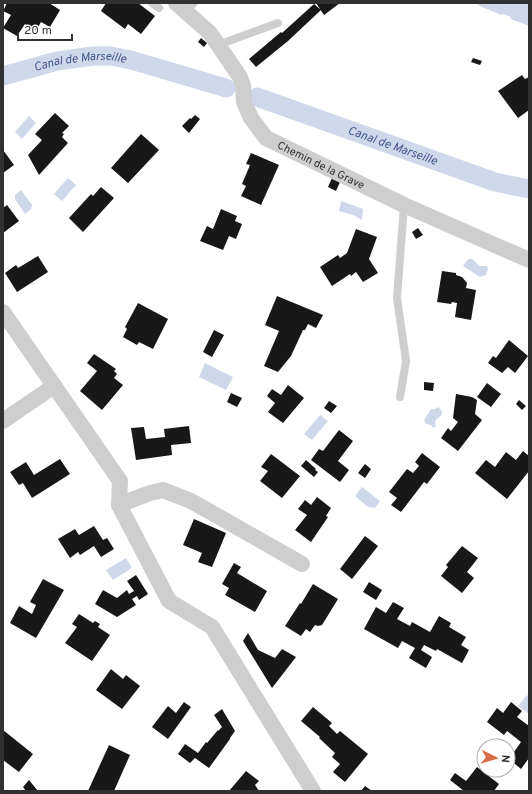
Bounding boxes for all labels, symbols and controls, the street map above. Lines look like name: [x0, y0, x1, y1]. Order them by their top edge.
scale bar: [18, 16, 72, 42]
text: 20 m: [24, 23, 52, 39]
water label: Canal de Marseille: [32, 49, 128, 76]
water label: Canal de Marseille: [345, 123, 440, 170]
street label: Chemin de la Grave: [275, 139, 367, 193]
north arrow: [476, 738, 516, 778]
text: N: [498, 754, 512, 763]

